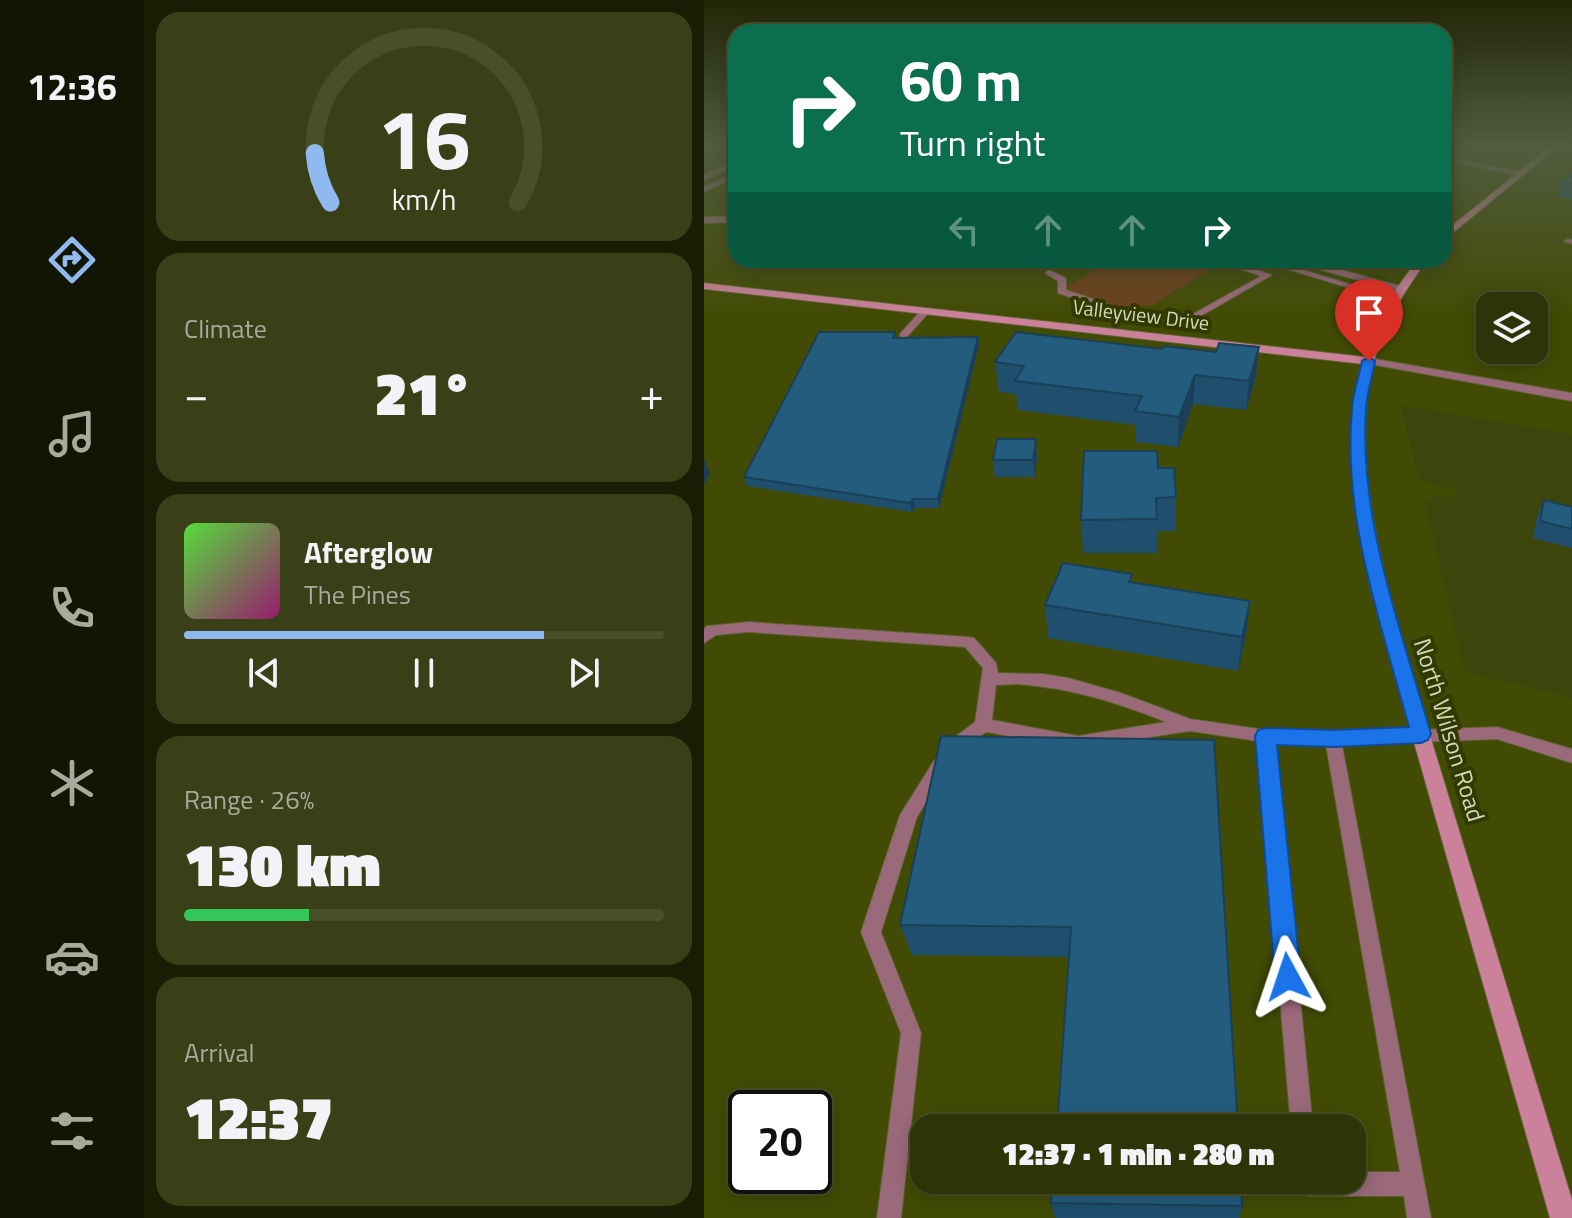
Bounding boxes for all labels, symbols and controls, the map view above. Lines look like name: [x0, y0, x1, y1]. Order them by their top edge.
text: 60 m: [900, 38, 1022, 123]
icon: right: [768, 56, 872, 160]
text: 12:36: [27, 59, 117, 114]
text: 16: [377, 74, 471, 200]
text: Turn right: [900, 115, 1045, 170]
text: km/h: [392, 178, 456, 221]
icon: left: [942, 208, 986, 252]
icon: ahead: [1026, 208, 1070, 252]
icon: ahead: [1110, 208, 1154, 252]
icon: right: [1194, 208, 1238, 252]
icon: directions: [44, 232, 100, 288]
pin: [1335, 279, 1403, 361]
street label: Valleyview Drive: [1071, 291, 1211, 338]
icon: arrive: [1347, 291, 1391, 335]
map controls: [1476, 292, 1548, 364]
button: layers: [1476, 292, 1548, 364]
text: Climate: [184, 309, 267, 348]
text: 21°: [375, 347, 474, 438]
text: −: [184, 360, 209, 427]
text: +: [639, 360, 664, 427]
icon: music: [44, 406, 100, 462]
text: Afterglow: [304, 529, 433, 575]
text: The Pines: [304, 575, 411, 614]
icon: phone: [44, 580, 100, 636]
street label: North Wilson Road: [1405, 634, 1495, 826]
icon: previous: [242, 651, 286, 695]
icon: pause: [402, 651, 446, 695]
icon: next: [562, 651, 606, 695]
icon: climate: [44, 755, 100, 811]
text: Range · 26%: [184, 780, 314, 819]
text: 130 km: [184, 818, 381, 909]
icon: car: [44, 929, 100, 985]
position arrow: [1246, 935, 1330, 1019]
text: Arrival: [184, 1033, 255, 1072]
text: 12:37: [184, 1071, 333, 1162]
speed limit sign: 20: [728, 1090, 832, 1194]
icon: filters: [44, 1103, 100, 1159]
text: 12:37 · 1 min · 280 m: [1002, 1131, 1274, 1177]

